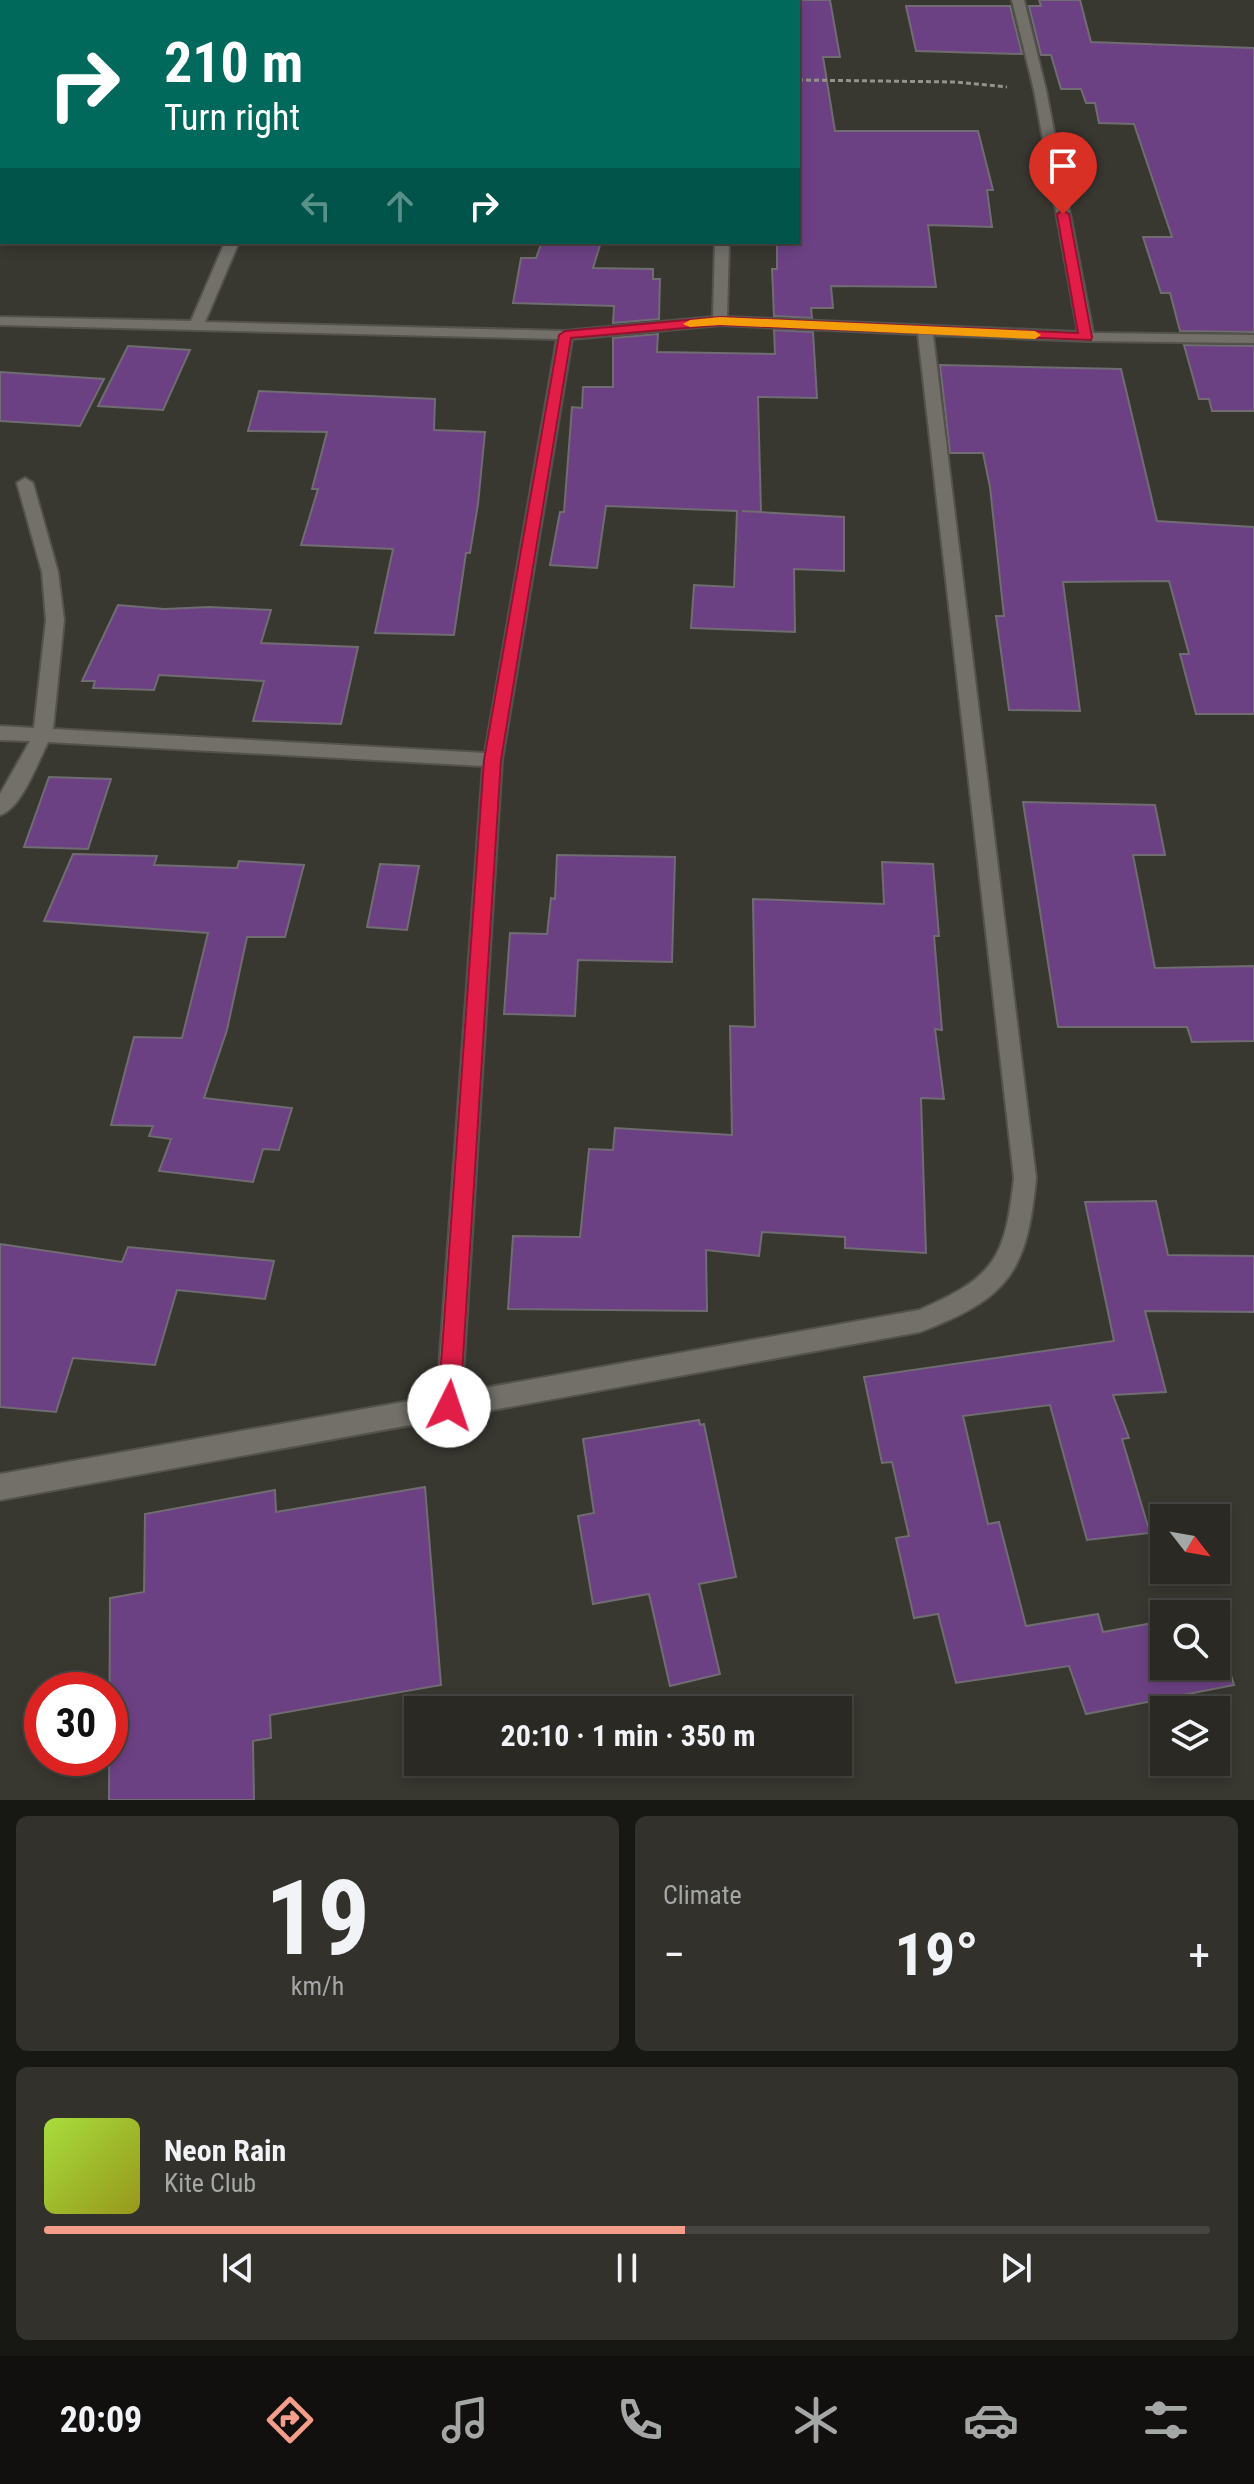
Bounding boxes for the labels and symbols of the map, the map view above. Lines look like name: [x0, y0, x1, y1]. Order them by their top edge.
pin: [1029, 132, 1097, 214]
position arrow: [407, 1364, 491, 1448]
north arrow: [1150, 1504, 1230, 1584]
speed limit sign: 30: [24, 1672, 128, 1776]

